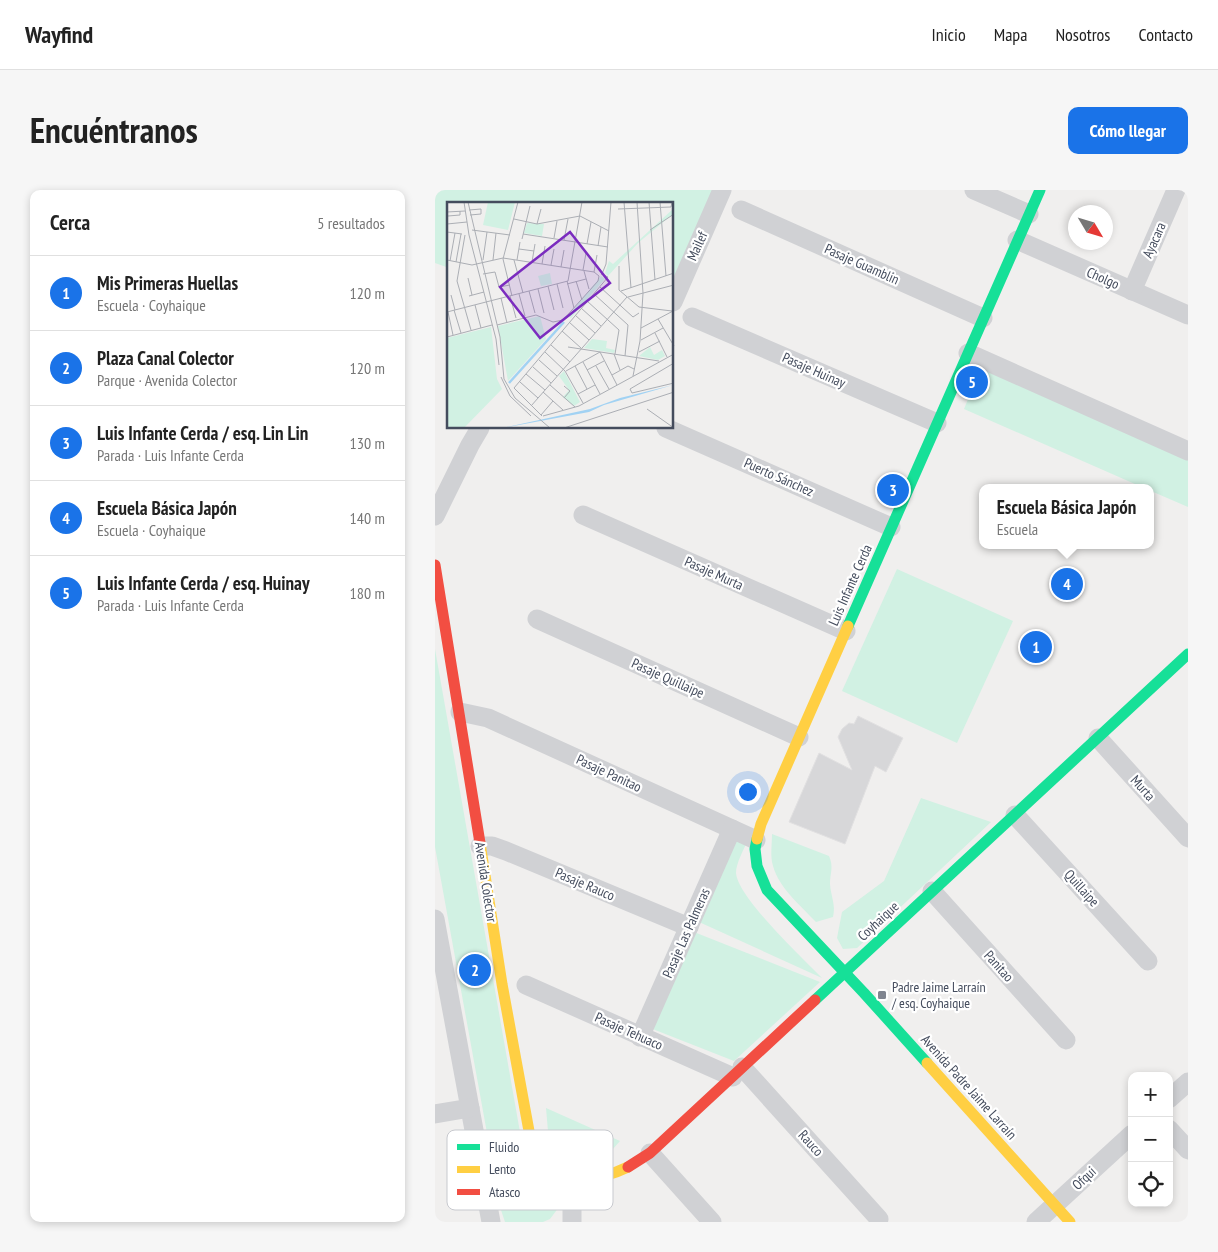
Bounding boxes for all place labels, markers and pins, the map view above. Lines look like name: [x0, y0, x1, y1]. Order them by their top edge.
pin: 5: [956, 363, 988, 401]
pin: 3: [877, 471, 909, 509]
pin: 4: [1051, 565, 1083, 603]
pin: 1: [1020, 628, 1052, 666]
pin: 2: [459, 951, 491, 989]
place label: Padre Jaime Larraín / esq. Coyhaique: [891, 978, 986, 1012]
marker: Padre Jaime Larraín / esq. Coyhaique: [876, 989, 888, 1001]

